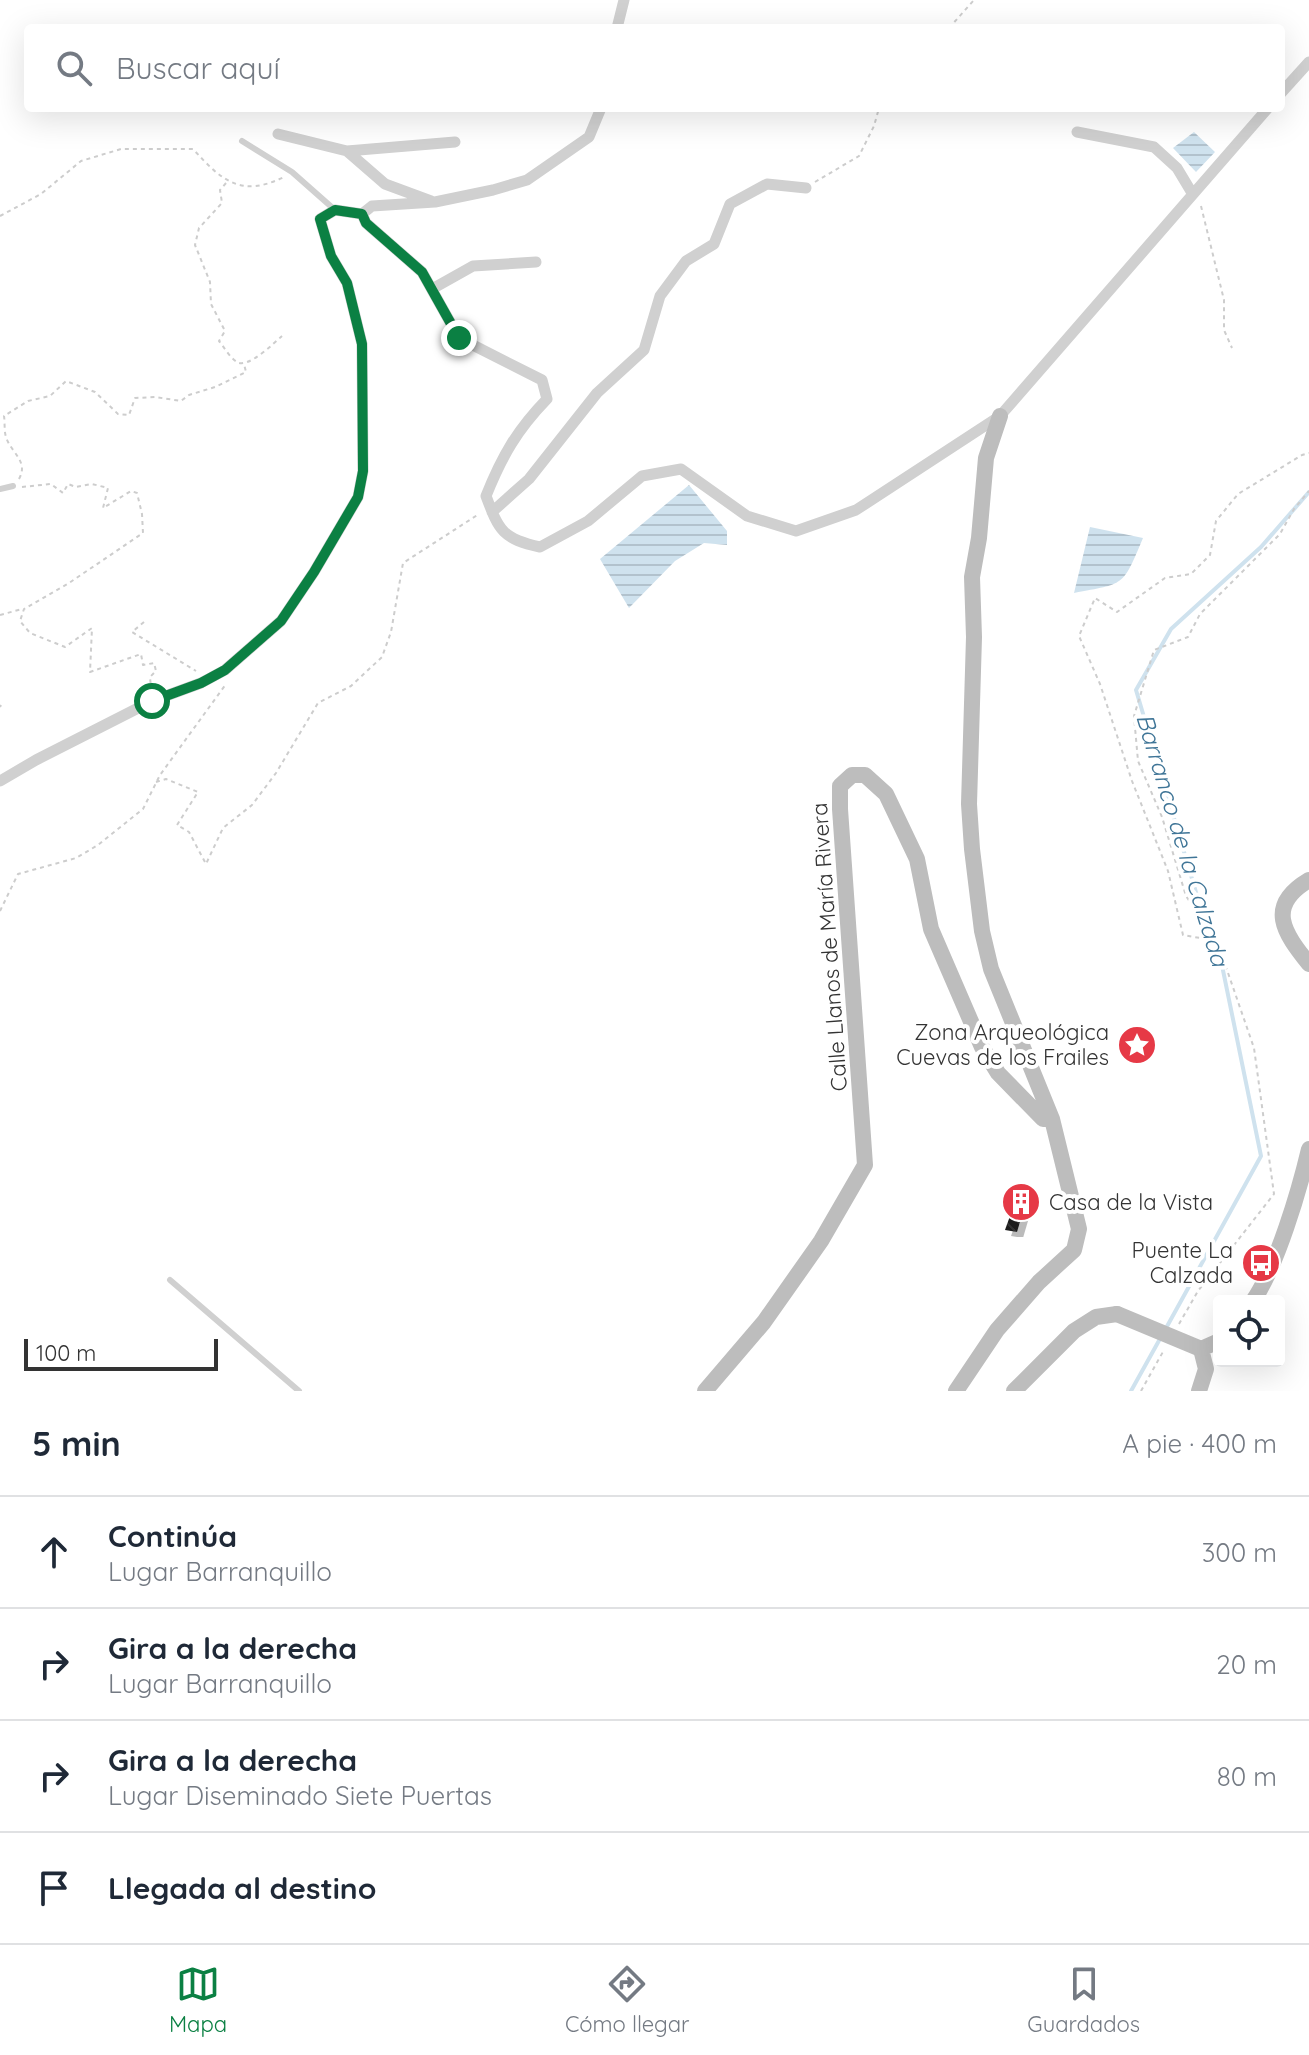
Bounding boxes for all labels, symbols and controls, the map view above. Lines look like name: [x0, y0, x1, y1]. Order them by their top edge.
search box: [24, 24, 1285, 112]
icon: search: [52, 46, 96, 90]
text: Buscar aquí: [116, 49, 280, 87]
route end: [441, 320, 477, 356]
route start: [134, 683, 170, 719]
water label: Barranco de la Calzada: [1130, 710, 1236, 971]
street label: Calle Llanos de María Rivera: [805, 802, 853, 1092]
place label: Zona Arqueológica Cuevas de los Frailes: [896, 1018, 1109, 1071]
place icon: Zona Arqueológica Cuevas de los Frailes: [1116, 1024, 1158, 1066]
building icon: Casa de la Vista: [1000, 1181, 1042, 1223]
place label: Casa de la Vista: [1049, 1188, 1213, 1216]
place label: Puente La Calzada: [1132, 1236, 1233, 1289]
bus stop icon: Puente La Calzada: [1240, 1242, 1282, 1284]
map controls: [1213, 1295, 1285, 1367]
button: locate: [1213, 1295, 1285, 1367]
scale bar: [24, 1335, 218, 1371]
text: 100 m: [36, 1339, 96, 1367]
text: 5 min: [32, 1422, 121, 1465]
text: A pie · 400 m: [1122, 1427, 1277, 1460]
text: Continúa: [108, 1517, 237, 1555]
icon: ahead: [32, 1530, 76, 1574]
text: 300 m: [1202, 1536, 1277, 1569]
text: Lugar Barranquillo: [108, 1555, 332, 1588]
text: Gira a la derecha: [108, 1629, 357, 1667]
icon: right: [32, 1642, 76, 1686]
text: 20 m: [1216, 1648, 1277, 1681]
text: Lugar Barranquillo: [108, 1667, 332, 1700]
text: Gira a la derecha: [108, 1741, 357, 1779]
icon: right: [32, 1754, 76, 1798]
text: 80 m: [1217, 1760, 1277, 1793]
text: Lugar Diseminado Siete Puertas: [108, 1779, 492, 1812]
icon: arrive: [32, 1866, 76, 1910]
text: Llegada al destino: [108, 1869, 376, 1907]
tab: Mapa: [169, 1962, 227, 2038]
tab: Cómo llegar: [565, 1962, 690, 2038]
tab: Guardados: [1027, 1962, 1140, 2038]

